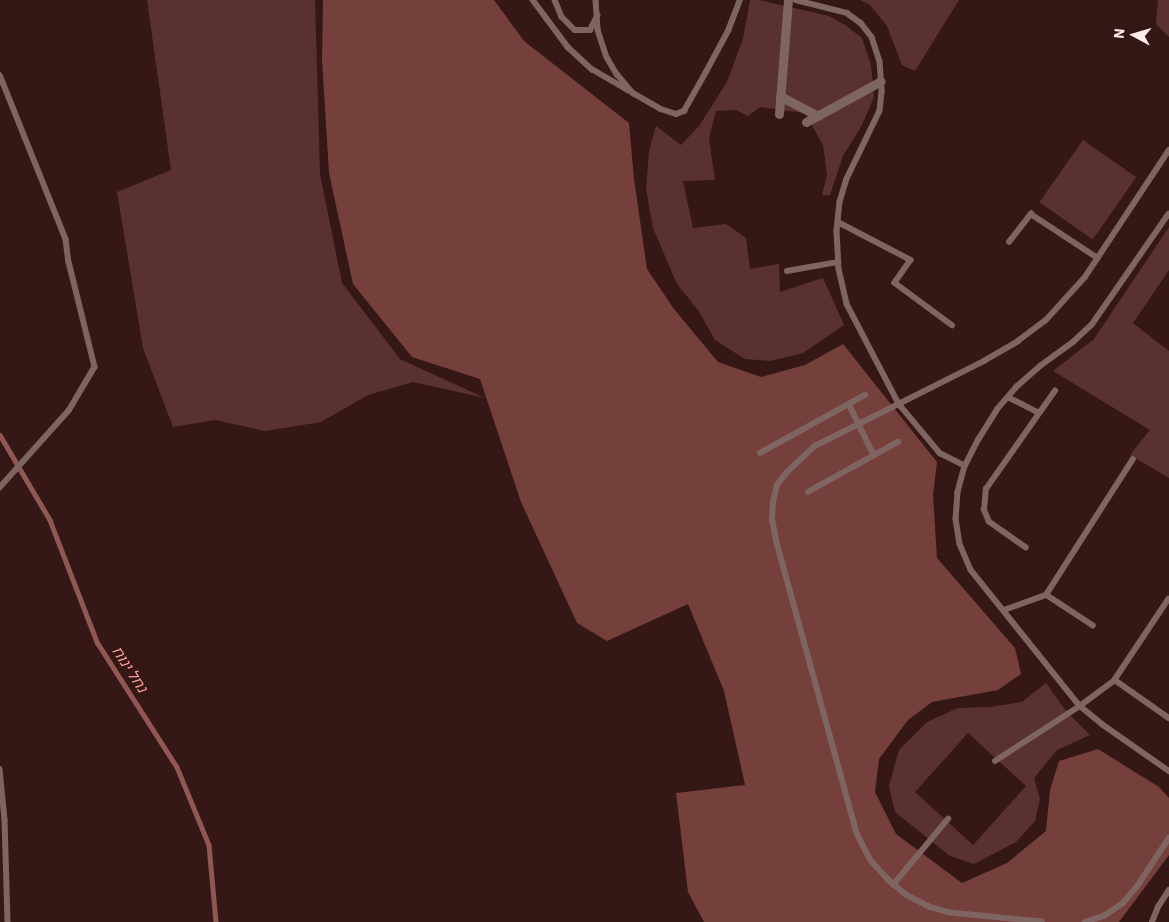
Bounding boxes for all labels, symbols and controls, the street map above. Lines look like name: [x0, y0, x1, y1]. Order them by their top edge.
north arrow: [1109, 10, 1159, 60]
text: N: [1110, 27, 1129, 39]
water label: נחל ינוח: [108, 642, 152, 696]

